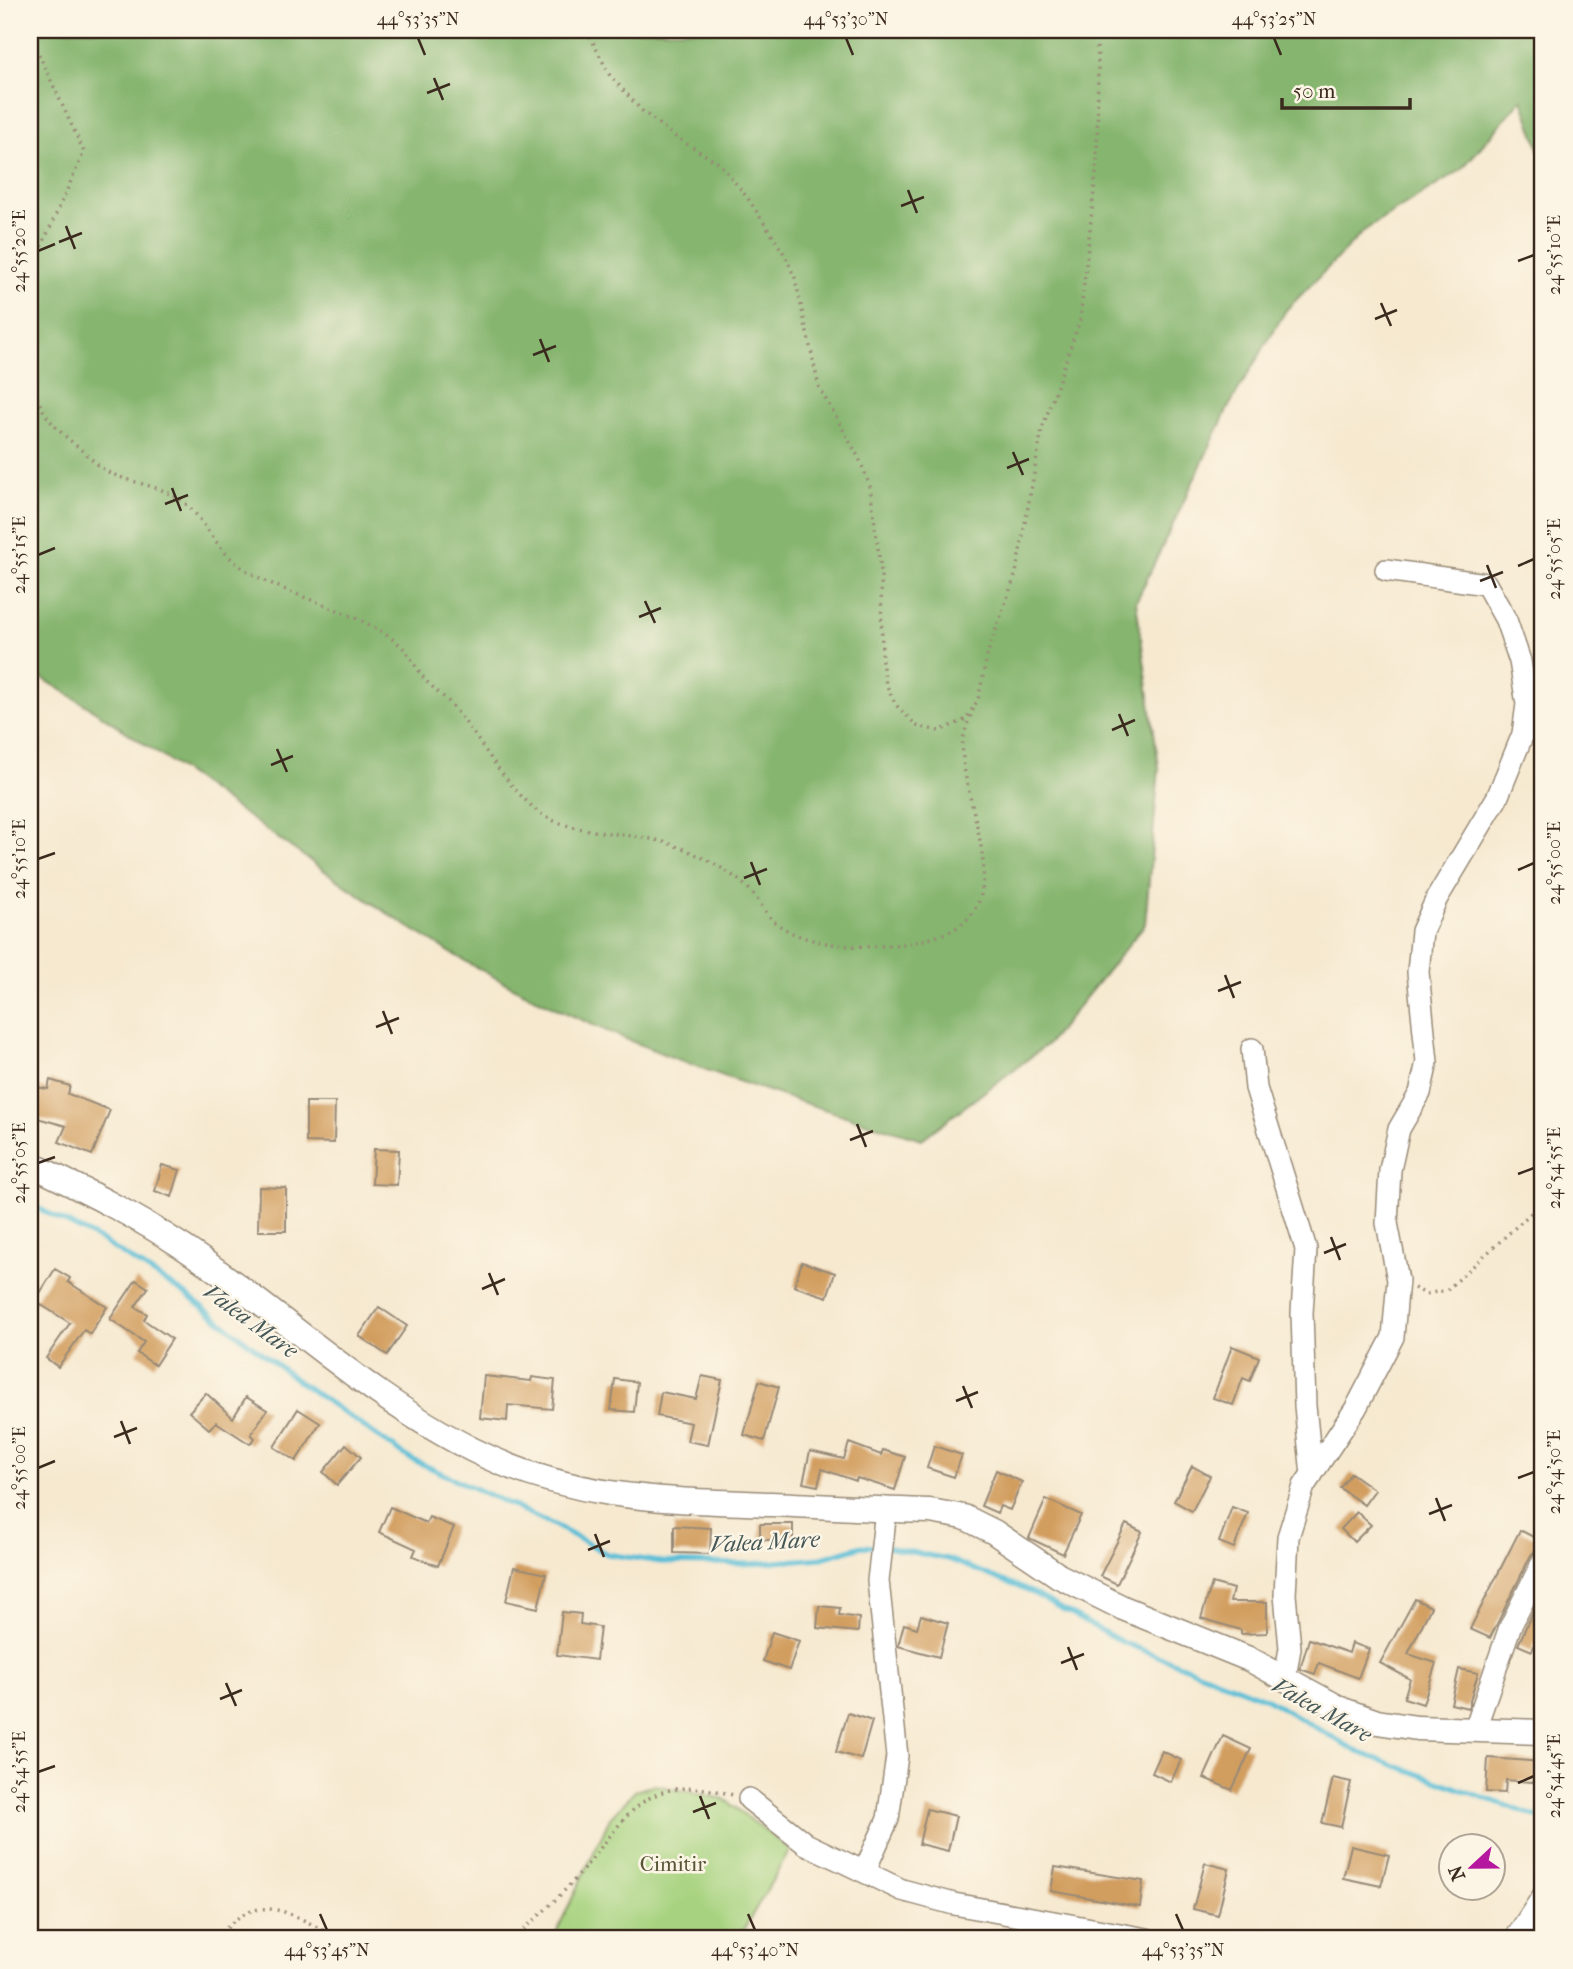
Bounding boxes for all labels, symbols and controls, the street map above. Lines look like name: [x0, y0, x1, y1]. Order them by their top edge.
text: 44°53'35"N: [377, 9, 460, 30]
text: 44°53'30"N: [804, 9, 889, 30]
text: 44°53'25"N: [1232, 9, 1317, 30]
scale bar: [1282, 66, 1410, 110]
text: 50 m: [1293, 79, 1336, 103]
text: 24°55'20"E: [9, 210, 30, 292]
text: 24°55'10"E: [1544, 215, 1565, 295]
text: 24°55'15"E: [9, 516, 30, 594]
text: 24°55'05"E: [1544, 518, 1565, 600]
text: 24°55'10"E: [9, 819, 30, 899]
text: 24°55'00"E: [1544, 821, 1565, 905]
text: 24°55'05"E: [9, 1122, 30, 1204]
text: 24°54'55"E: [1544, 1127, 1565, 1209]
water label: Valea Mare: [199, 1278, 304, 1364]
text: 24°55'00"E: [9, 1426, 30, 1510]
text: 24°54'50"E: [1544, 1430, 1565, 1514]
water label: Valea Mare: [710, 1526, 821, 1558]
water label: Valea Mare: [1268, 1672, 1377, 1749]
text: 24°54'55"E: [9, 1731, 30, 1813]
text: 24°54'45"E: [1544, 1734, 1565, 1818]
north arrow: [1436, 1832, 1506, 1902]
park label: Cimitir: [640, 1852, 706, 1876]
text: N: [1444, 1862, 1470, 1884]
text: 44°53'45"N: [284, 1940, 370, 1961]
text: 44°53'40"N: [711, 1940, 799, 1961]
text: 44°53'35"N: [1142, 1940, 1225, 1961]

